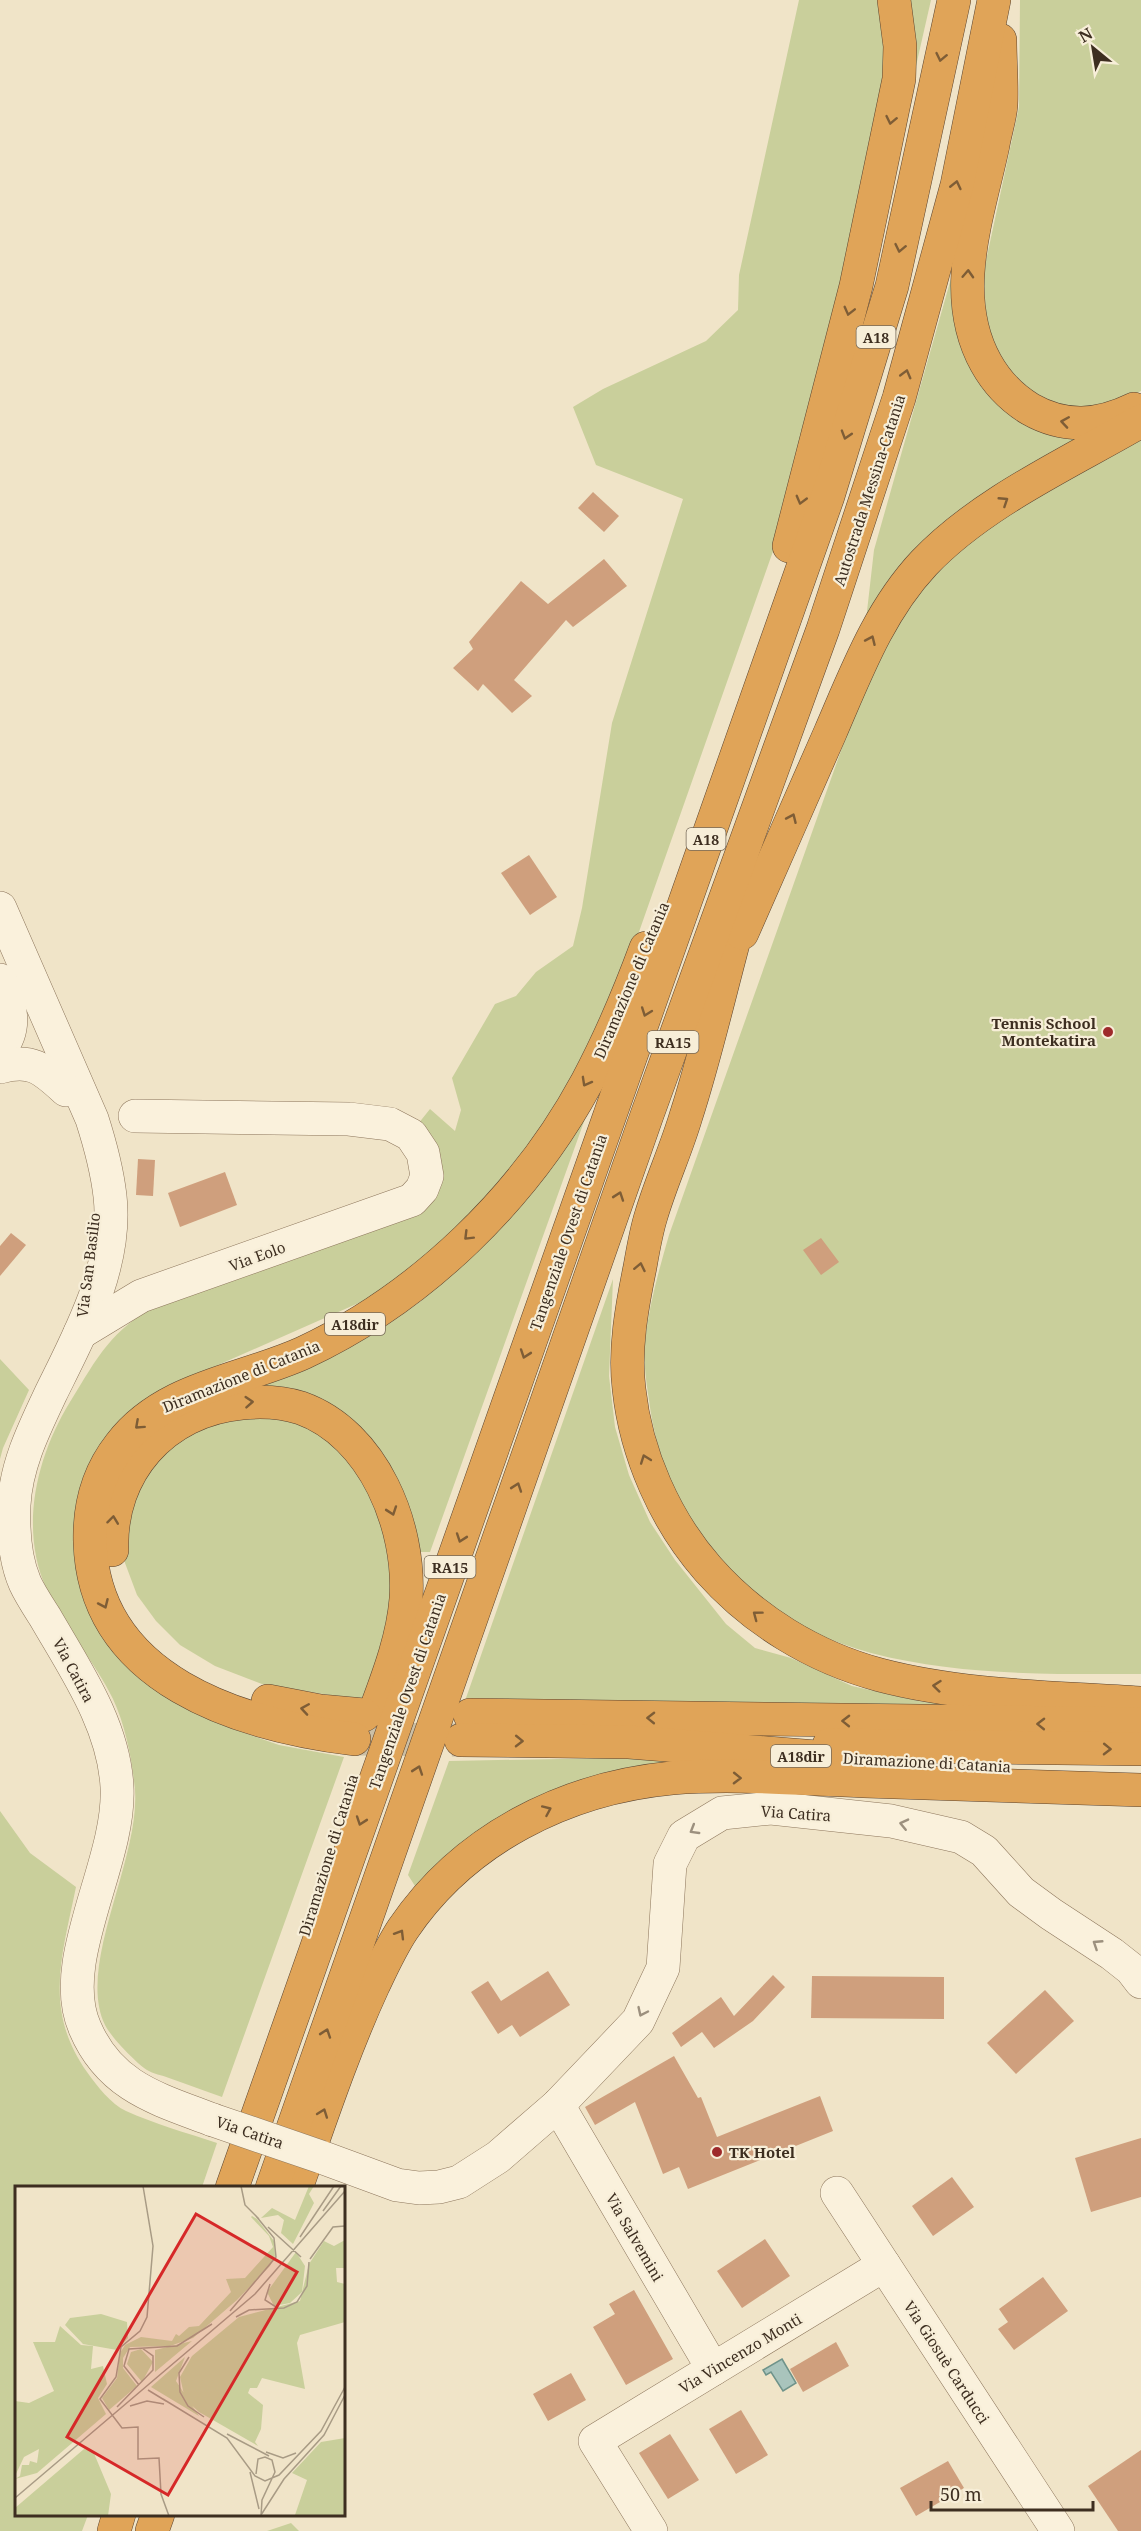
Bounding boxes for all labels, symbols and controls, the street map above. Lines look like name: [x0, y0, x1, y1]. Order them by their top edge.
north arrow: [1063, 18, 1123, 78]
text: N: [1075, 22, 1097, 48]
one-way arrow: [936, 52, 949, 62]
one-way arrow: [885, 115, 898, 125]
one-way arrow: [949, 180, 962, 190]
one-way arrow: [894, 243, 907, 253]
one-way arrow: [961, 269, 974, 278]
one-way arrow: [844, 305, 857, 315]
road number: A18: [856, 326, 896, 348]
one-way arrow: [899, 369, 911, 380]
street label: Autostrada Messina-Catania: [829, 392, 909, 588]
one-way arrow: [1061, 417, 1070, 429]
one-way arrow: [841, 429, 853, 440]
one-way arrow: [796, 494, 809, 504]
one-way arrow: [998, 496, 1008, 508]
one-way arrow: [864, 635, 876, 646]
one-way arrow: [785, 813, 797, 824]
road number: A18: [686, 828, 726, 850]
street label: Diramazione di Catania: [589, 899, 673, 1061]
one-way arrow: [641, 1006, 654, 1017]
place label: Tennis School Montekatira: [992, 1013, 1097, 1050]
marker: Tennis School Montekatira: [1101, 1025, 1115, 1039]
road number: RA15: [648, 1031, 698, 1053]
one-way arrow: [582, 1076, 593, 1086]
street label: Tangenziale Ovest di Catania: [525, 1131, 611, 1333]
one-way arrow: [611, 1191, 624, 1202]
street label: Via San Basilio: [72, 1211, 104, 1319]
one-way arrow: [465, 1229, 476, 1240]
street label: Via Eolo: [226, 1237, 288, 1275]
one-way arrow: [633, 1263, 646, 1273]
road number: A18dir: [325, 1313, 385, 1335]
street label: Diramazione di Catania: [159, 1335, 323, 1417]
one-way arrow: [520, 1348, 533, 1359]
one-way arrow: [244, 1396, 253, 1409]
one-way arrow: [135, 1418, 145, 1429]
one-way arrow: [640, 1454, 653, 1465]
one-way arrow: [510, 1482, 523, 1493]
one-way arrow: [385, 1505, 398, 1516]
one-way arrow: [107, 1516, 119, 1525]
one-way arrow: [455, 1532, 468, 1543]
road number: RA15: [424, 1556, 476, 1578]
street label: Tangenziale Ovest di Catania: [364, 1590, 450, 1792]
one-way arrow: [97, 1597, 109, 1608]
one-way arrow: [753, 1612, 764, 1623]
street label: Via Catira: [49, 1634, 99, 1706]
one-way arrow: [932, 1680, 941, 1693]
one-way arrow: [301, 1703, 310, 1715]
one-way arrow: [646, 1712, 655, 1724]
one-way arrow: [841, 1715, 850, 1727]
one-way arrow: [1036, 1718, 1045, 1730]
one-way arrow: [515, 1734, 524, 1747]
one-way arrow: [1103, 1743, 1112, 1755]
road number: A18dir: [771, 1745, 831, 1767]
street label: Diramazione di Catania: [842, 1748, 1012, 1776]
one-way arrow: [411, 1765, 424, 1776]
one-way arrow: [733, 1771, 742, 1784]
street label: Diramazione di Catania: [294, 1772, 362, 1938]
street label: Via Catira: [760, 1801, 832, 1825]
one-way arrow: [541, 1805, 552, 1817]
one-way arrow: [355, 1815, 368, 1826]
one-way arrow: [899, 1819, 909, 1832]
one-way arrow: [690, 1823, 700, 1835]
one-way arrow: [393, 1930, 405, 1940]
one-way arrow: [1093, 1940, 1104, 1951]
one-way arrow: [638, 2005, 650, 2016]
one-way arrow: [319, 2028, 332, 2039]
one-way arrow: [316, 2108, 329, 2119]
street label: Via Catira: [214, 2111, 286, 2153]
place label: TK Hotel: [729, 2142, 796, 2162]
marker: TK Hotel: [710, 2145, 724, 2159]
inset map: [15, 2186, 345, 2516]
street label: Via Salvemini: [602, 2189, 668, 2285]
street label: Via Giosuè Carducci: [900, 2297, 994, 2427]
street label: Via Vincenzo Monti: [675, 2308, 805, 2398]
scale bar: [931, 2474, 1093, 2512]
text: 50 m: [940, 2482, 982, 2506]

